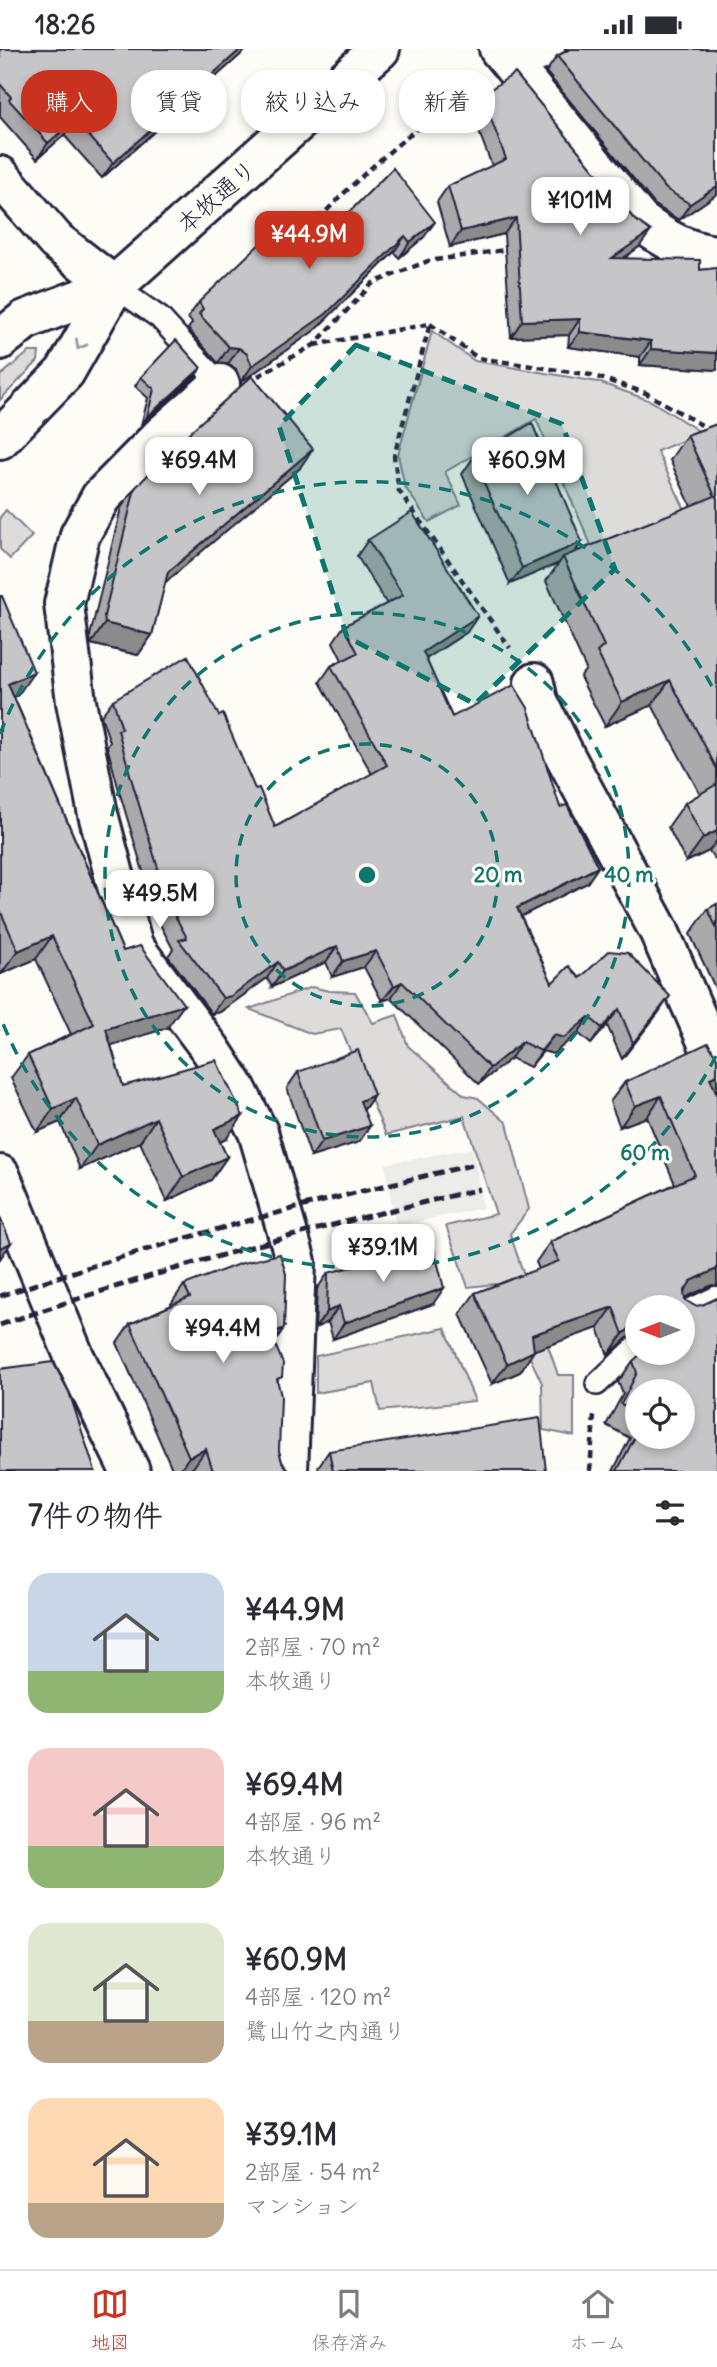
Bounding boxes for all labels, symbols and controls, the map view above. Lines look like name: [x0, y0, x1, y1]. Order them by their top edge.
text: 18:26: [35, 8, 95, 41]
chip: 購入: [21, 70, 117, 133]
chip: 賃貸: [131, 70, 227, 133]
chip: 絞り込み: [241, 70, 385, 133]
chip: 新着: [399, 70, 495, 133]
street label: 本牧通り: [170, 153, 262, 239]
pin: ¥101M: [531, 177, 629, 237]
text: ¥101M: [547, 185, 613, 214]
pin: ¥44.9M: [252, 211, 366, 271]
text: ¥44.9M: [271, 219, 347, 248]
one-way arrow: [75, 338, 88, 350]
pin: ¥69.4M: [142, 437, 256, 497]
pin: ¥60.9M: [470, 437, 584, 497]
text: ¥69.4M: [161, 445, 237, 474]
text: ¥60.9M: [488, 445, 566, 474]
text: 20 m: [474, 861, 523, 888]
text: 40 m: [604, 861, 654, 888]
centre of rings: [355, 863, 379, 887]
pin: ¥49.5M: [103, 871, 217, 930]
text: ¥49.5M: [122, 878, 198, 907]
text: 60 m: [620, 1139, 670, 1166]
pin: ¥39.1M: [326, 1225, 440, 1284]
text: ¥39.1M: [348, 1232, 418, 1261]
north arrow: [625, 1295, 695, 1365]
map controls: [625, 1295, 695, 1449]
pin: ¥94.4M: [166, 1305, 280, 1365]
text: ¥94.4M: [185, 1313, 261, 1342]
button: locate: [625, 1379, 695, 1449]
icon: filters: [651, 1494, 689, 1532]
text: 7件の物件: [28, 1496, 163, 1534]
text: ¥44.9M: [245, 1590, 345, 1628]
icon: home: [84, 1601, 168, 1685]
text: 2部屋 · 70 m²: [245, 1632, 380, 1661]
text: 本牧通り: [245, 1666, 337, 1695]
text: ¥69.4M: [245, 1765, 344, 1803]
icon: home: [84, 1776, 168, 1860]
text: 4部屋 · 96 m²: [245, 1807, 381, 1836]
text: 本牧通り: [245, 1841, 337, 1870]
text: ¥60.9M: [245, 1940, 347, 1978]
icon: home: [84, 1951, 168, 2035]
text: 4部屋 · 120 m²: [245, 1982, 391, 2011]
text: 鷺山竹之内通り: [245, 2016, 406, 2045]
text: ¥39.1M: [245, 2115, 338, 2153]
icon: home: [84, 2126, 168, 2210]
text: 2部屋 · 54 m²: [245, 2157, 380, 2186]
text: マンション: [245, 2191, 359, 2220]
tab: 地図: [91, 2285, 129, 2354]
tab: 保存済み: [311, 2285, 387, 2354]
tab: ホーム: [570, 2285, 626, 2354]

